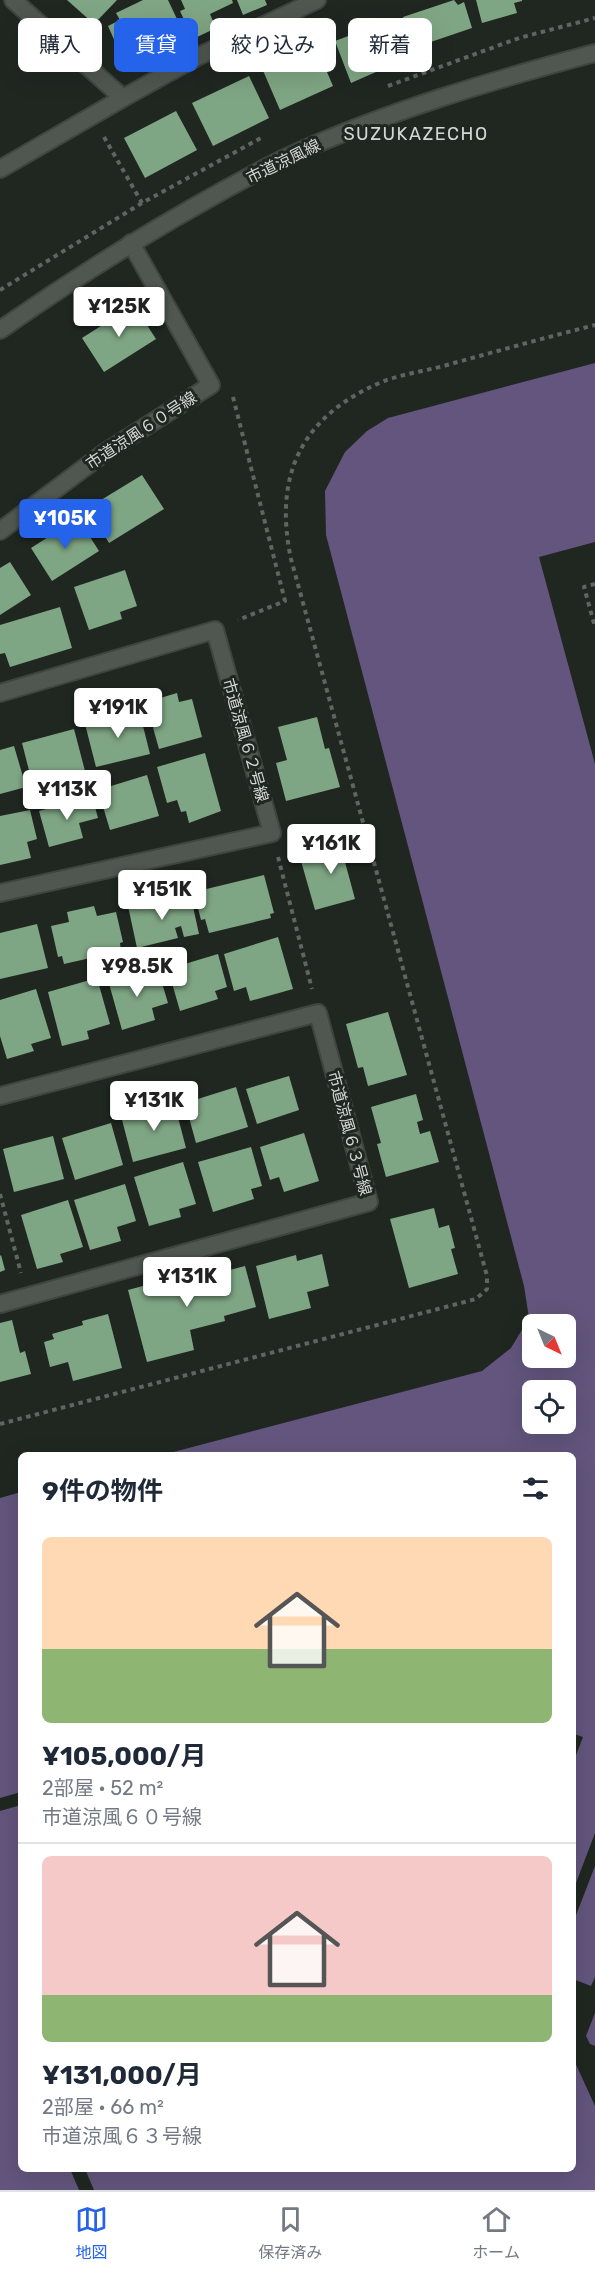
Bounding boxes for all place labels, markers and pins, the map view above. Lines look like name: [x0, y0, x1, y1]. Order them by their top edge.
pin: ¥125K: [77, 287, 161, 338]
pin: ¥105K: [23, 499, 107, 550]
pin: ¥191K: [76, 688, 160, 739]
pin: ¥113K: [25, 770, 109, 821]
pin: ¥161K: [289, 824, 373, 875]
pin: ¥151K: [120, 870, 204, 921]
pin: ¥98.5K: [88, 947, 186, 998]
pin: ¥131K: [112, 1081, 196, 1132]
pin: ¥131K: [145, 1257, 229, 1308]

